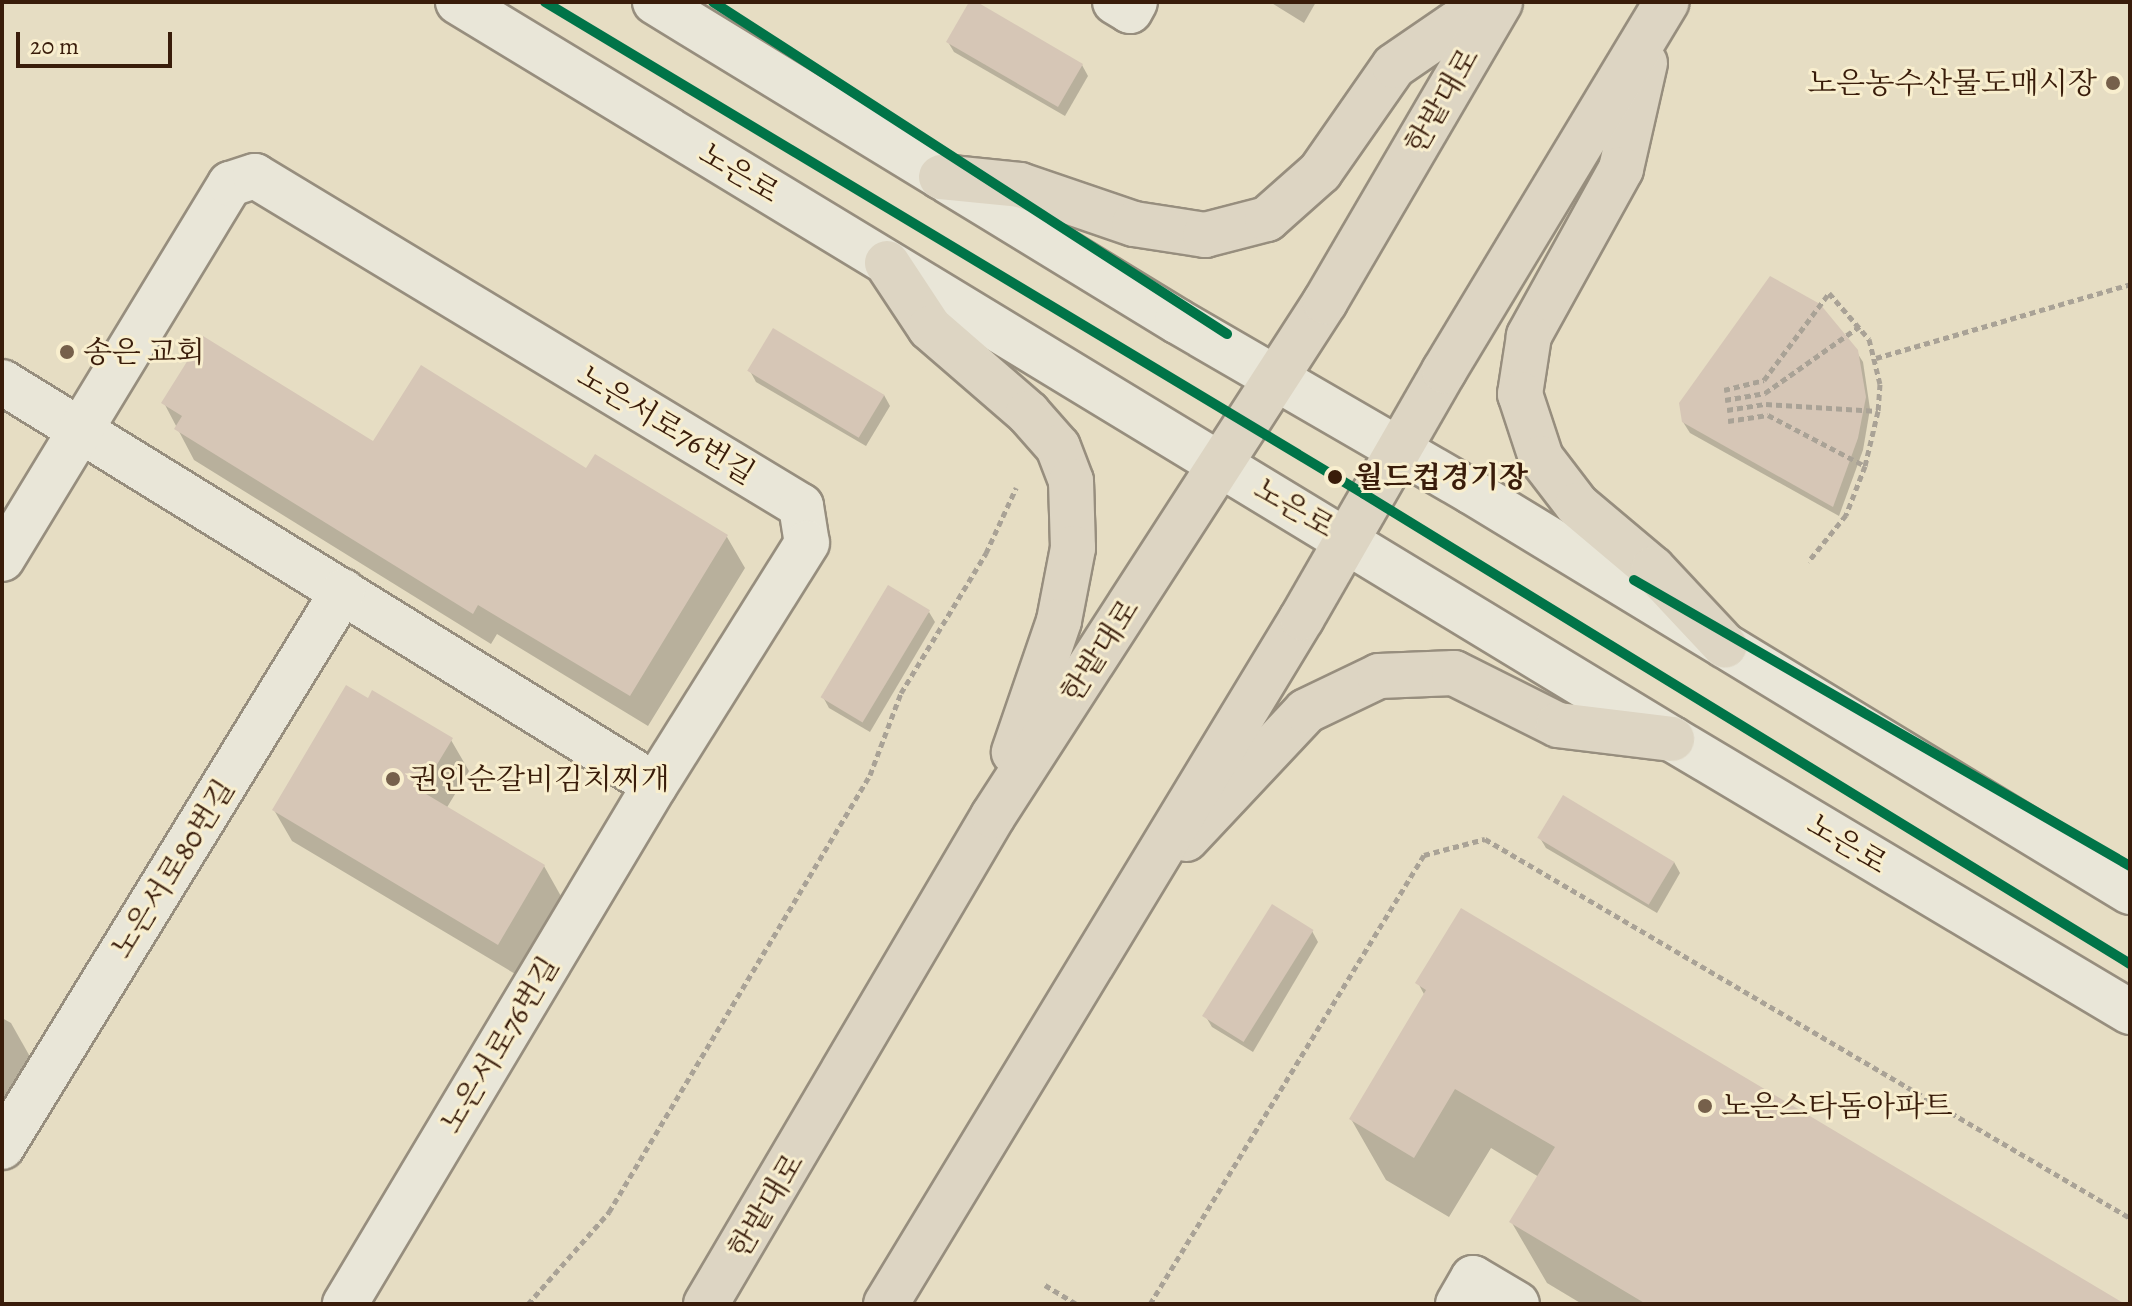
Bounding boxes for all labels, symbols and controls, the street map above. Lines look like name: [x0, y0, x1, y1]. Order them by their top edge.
scale bar: [20, 16, 176, 66]
text: 20 m: [30, 30, 79, 62]
street label: 한밭대로: [1397, 42, 1487, 160]
place label: 노은농수산물도매시장: [1807, 65, 2097, 101]
marker: 노은농수산물도매시장: [2104, 74, 2122, 92]
street label: 노은로: [692, 135, 786, 211]
place label: 송은 교회: [83, 334, 205, 370]
marker: 송은 교회: [58, 343, 76, 361]
street label: 노은서로76번길: [571, 358, 761, 492]
place label: 월드컵경기장: [1354, 459, 1528, 495]
marker: 월드컵경기장: [1323, 465, 1347, 489]
street label: 노은로: [1247, 471, 1341, 545]
street label: 한밭대로: [1053, 593, 1147, 709]
place label: 권인순갈비김치찌개: [409, 761, 670, 797]
marker: 권인순갈비김치찌개: [384, 770, 402, 788]
street label: 노은서로80번길: [104, 773, 242, 965]
street label: 노은로: [1800, 806, 1894, 882]
street label: 노은서로76번길: [433, 950, 567, 1140]
place label: 노은스타돔아파트: [1721, 1088, 1953, 1124]
marker: 노은스타돔아파트: [1696, 1097, 1714, 1115]
street label: 한밭대로: [721, 1147, 811, 1265]

